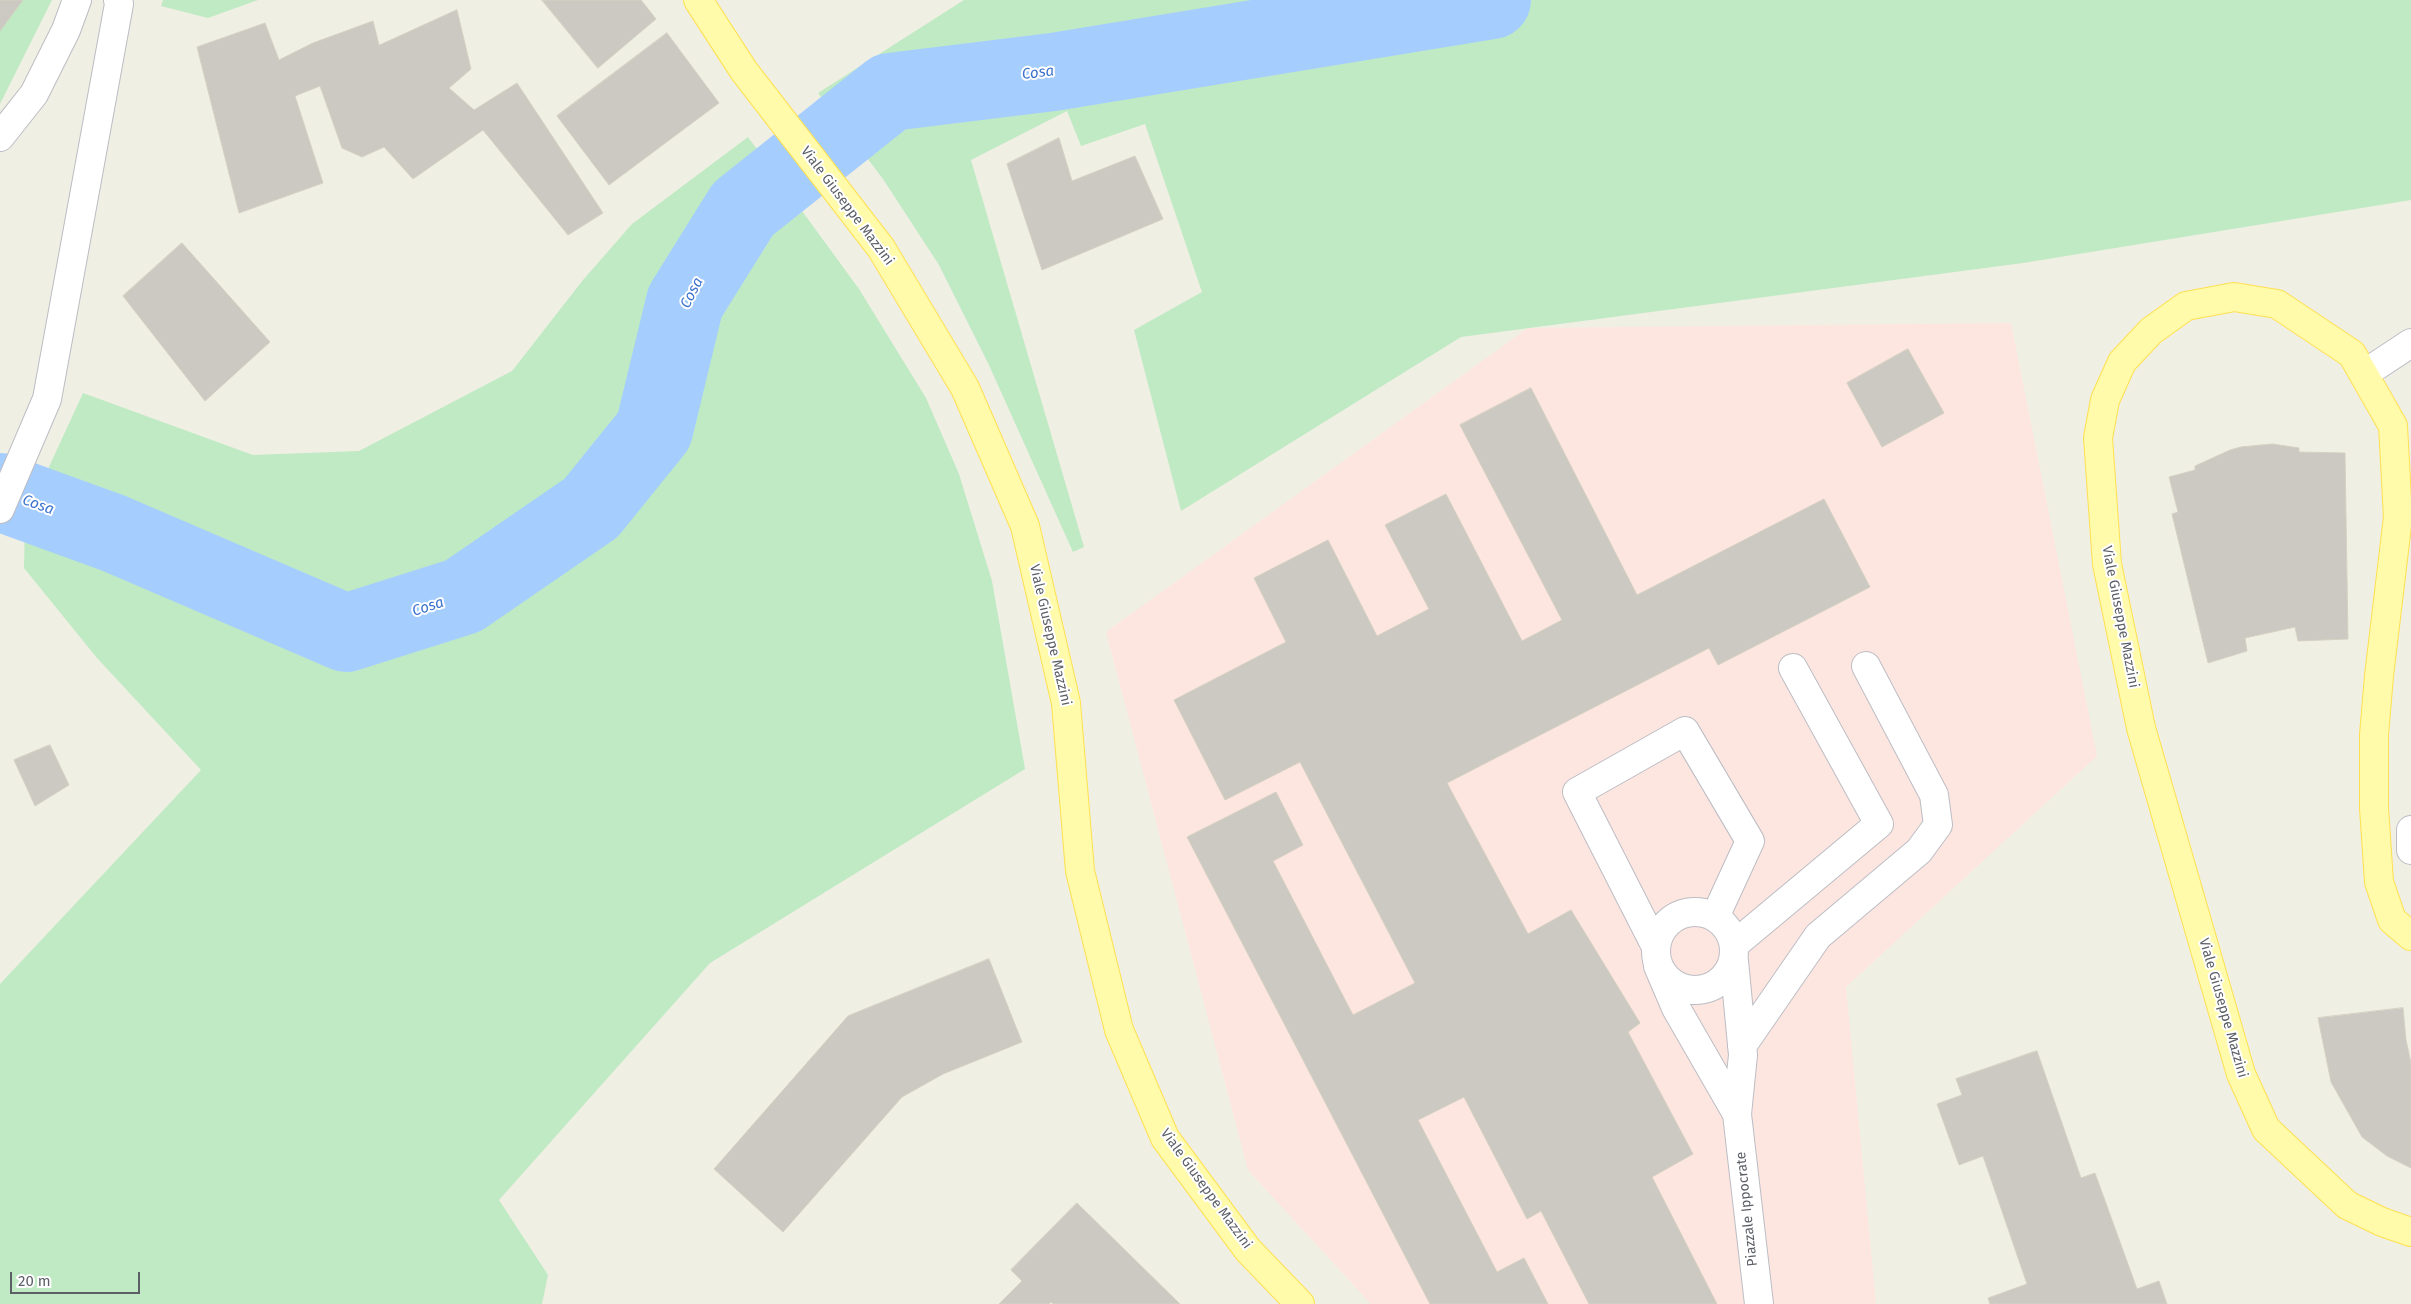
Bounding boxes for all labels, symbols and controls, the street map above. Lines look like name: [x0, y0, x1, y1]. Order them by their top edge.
water label: Cosa: [1021, 62, 1055, 84]
street label: Viale Giuseppe Mazzini: [797, 143, 897, 269]
water label: Cosa: [677, 275, 707, 311]
water label: Cosa: [20, 491, 56, 519]
street label: Viale Giuseppe Mazzini: [2098, 544, 2142, 690]
street label: Viale Giuseppe Mazzini: [1026, 563, 1074, 707]
water label: Cosa: [410, 593, 446, 621]
street label: Viale Giuseppe Mazzini: [2195, 936, 2251, 1080]
street label: Viale Giuseppe Mazzini: [1157, 1126, 1255, 1252]
street label: Piazzale Ippocrate: [1733, 1151, 1761, 1267]
scale bar: [12, 1262, 142, 1294]
text: 20 m: [18, 1272, 51, 1290]

